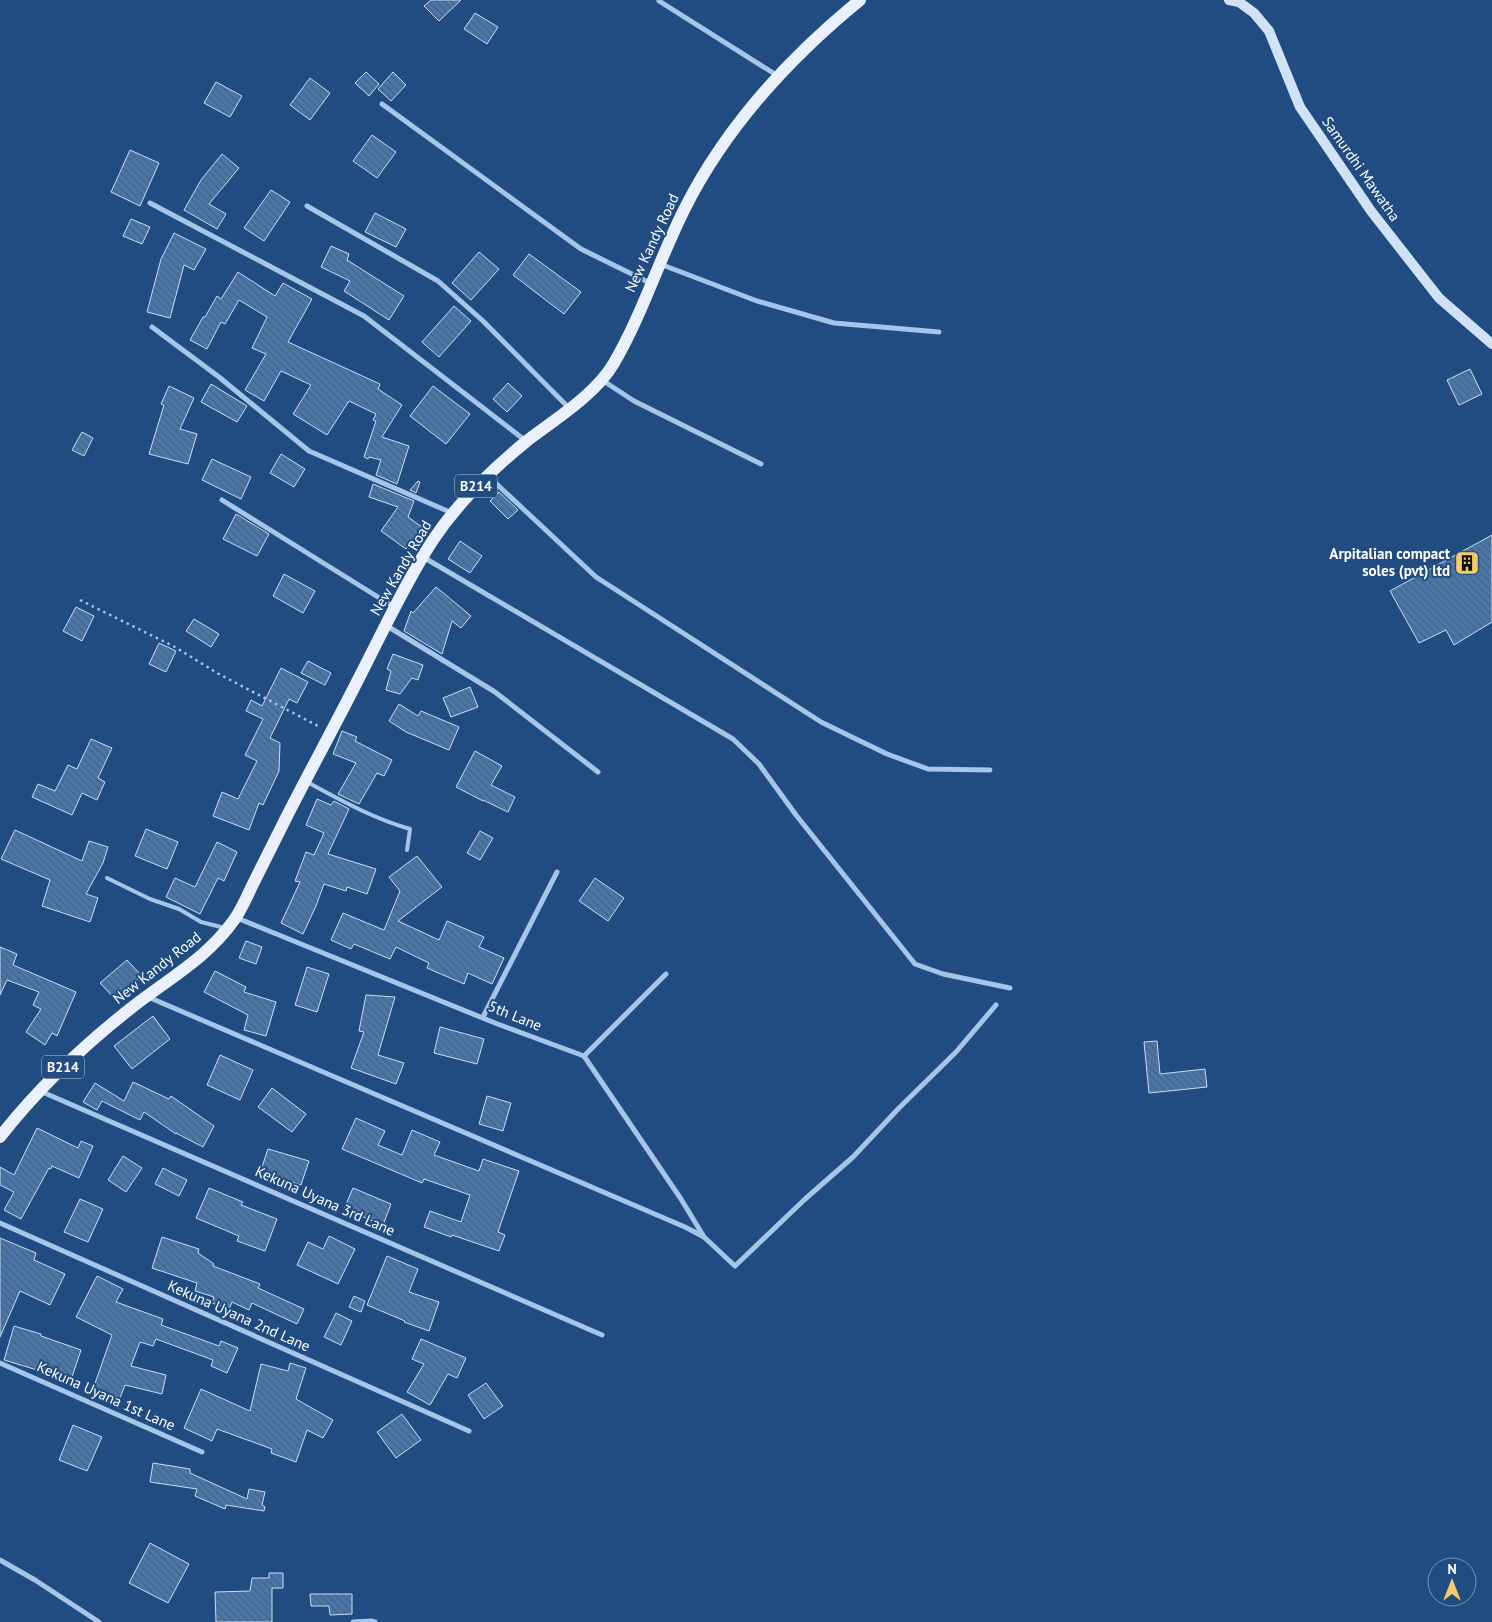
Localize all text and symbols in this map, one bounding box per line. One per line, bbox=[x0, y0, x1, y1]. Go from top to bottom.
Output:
street label: Samurdhi Mawatha bbox=[1318, 113, 1405, 225]
street label: New Kandy Road bbox=[620, 190, 683, 295]
road number: B214 bbox=[455, 474, 497, 498]
street label: New Kandy Road bbox=[366, 517, 436, 619]
place label: Arpitalian compact soles (pvt) ltd bbox=[1329, 544, 1451, 580]
building icon: Arpitalian compact soles (pvt) ltd bbox=[1454, 550, 1480, 576]
street label: New Kandy Road bbox=[109, 927, 205, 1008]
street label: 5th Lane bbox=[486, 996, 545, 1035]
road number: B214 bbox=[42, 1056, 84, 1078]
street label: Kekuna Uyana 3rd Lane bbox=[252, 1161, 398, 1240]
street label: Kekuna Uyana 2nd Lane bbox=[165, 1276, 313, 1356]
street label: Kekuna Uyana 1st Lane bbox=[34, 1357, 178, 1435]
north arrow bbox=[1427, 1557, 1477, 1607]
text: N bbox=[1447, 1560, 1457, 1578]

